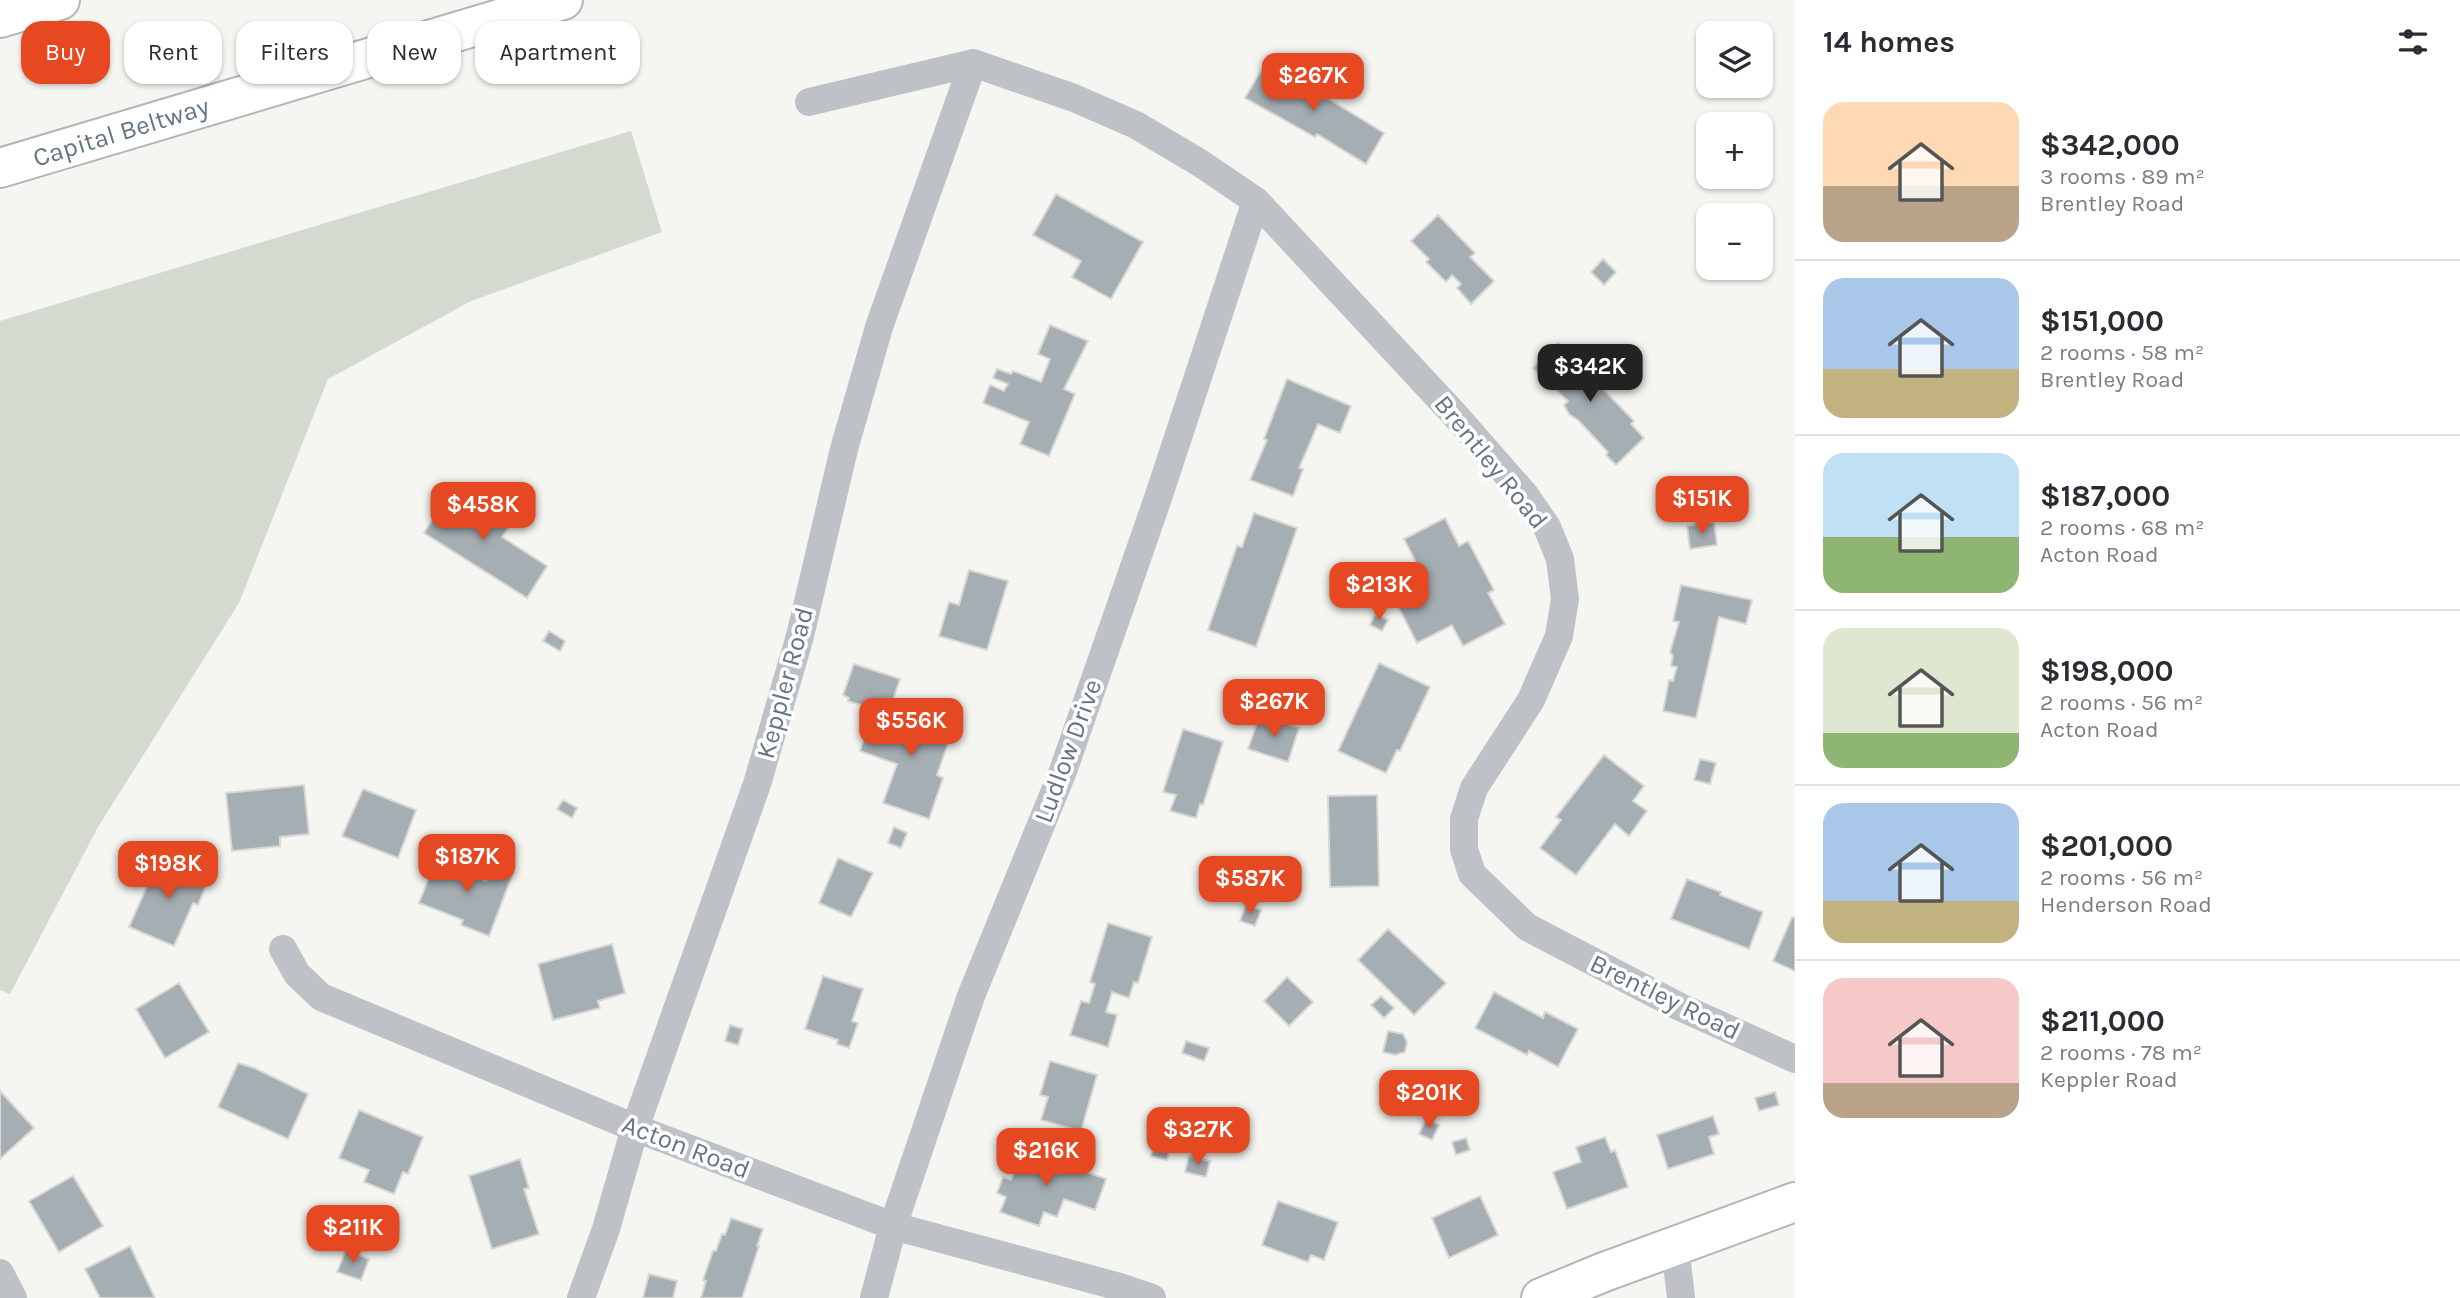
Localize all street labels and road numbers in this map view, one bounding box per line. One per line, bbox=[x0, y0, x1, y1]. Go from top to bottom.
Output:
street label: Capital Beltway bbox=[29, 90, 213, 174]
street label: Brentley Road bbox=[1428, 389, 1554, 535]
street label: Keppler Road bbox=[750, 604, 820, 762]
street label: Ludlow Drive bbox=[1028, 675, 1108, 827]
street label: Brentley Road bbox=[1585, 947, 1745, 1047]
street label: Acton Road bbox=[618, 1109, 754, 1185]

